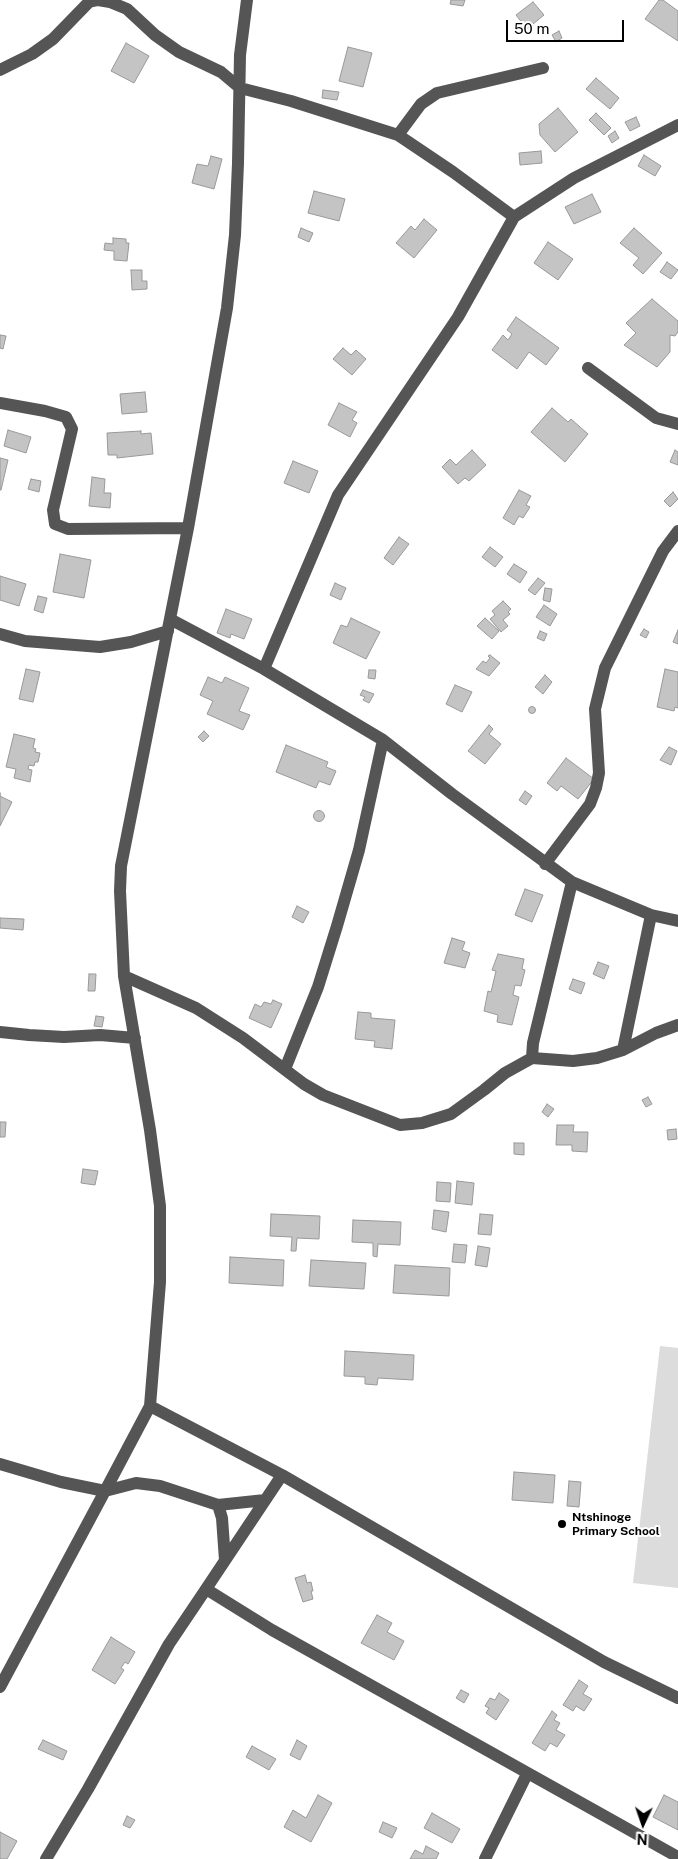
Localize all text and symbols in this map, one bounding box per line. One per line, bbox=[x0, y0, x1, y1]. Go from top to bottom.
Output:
scale bar bbox=[508, 10, 626, 42]
text: 50 m bbox=[514, 20, 549, 37]
place label: Ntshinoge Primary School bbox=[572, 1510, 660, 1538]
marker: Ntshinoge Primary School bbox=[556, 1518, 568, 1530]
north arrow bbox=[618, 1799, 668, 1849]
text: N bbox=[636, 1831, 648, 1847]

